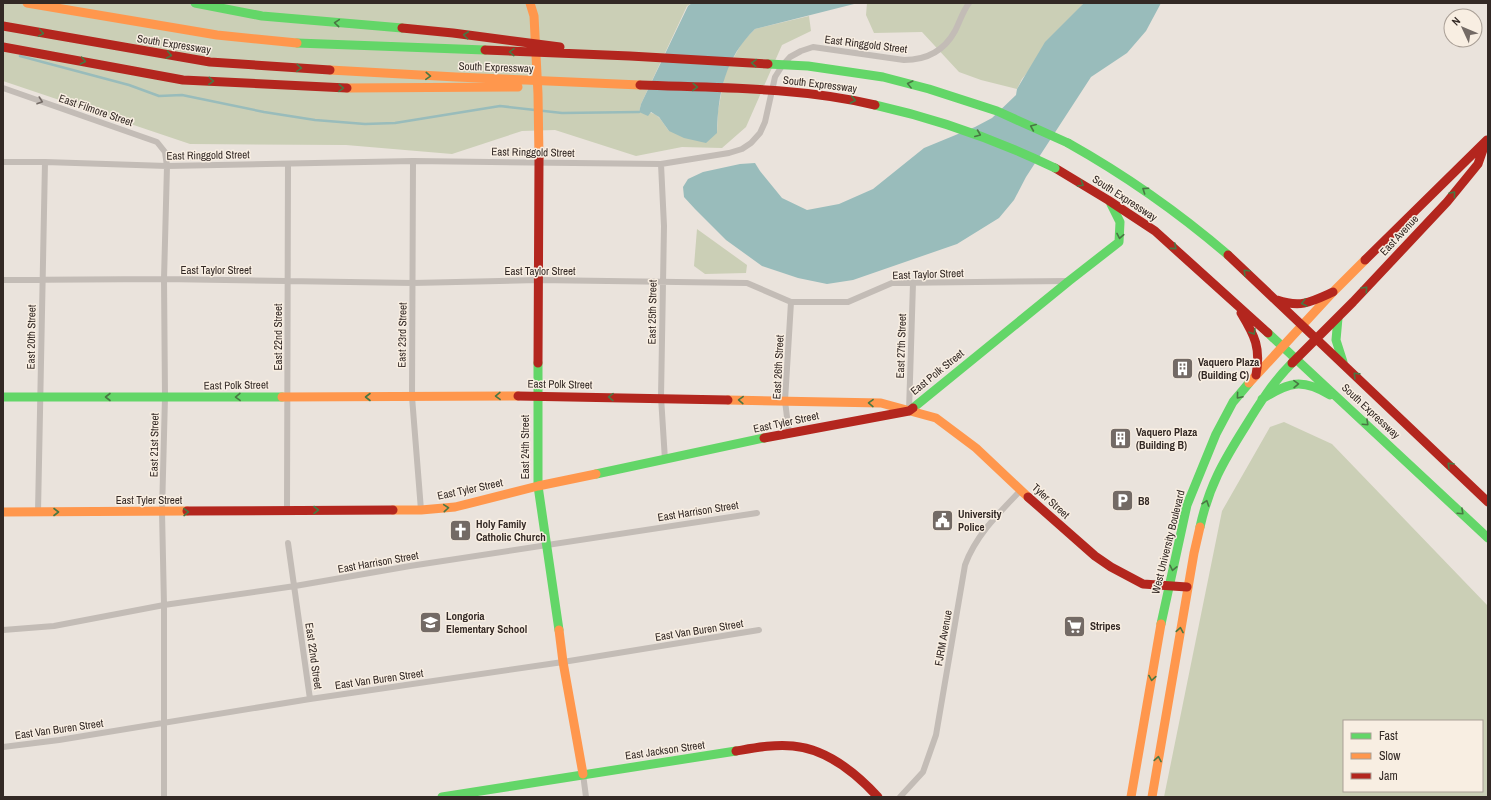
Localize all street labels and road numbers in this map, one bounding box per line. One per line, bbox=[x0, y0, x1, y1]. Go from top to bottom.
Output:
street label: South Expressway bbox=[136, 31, 212, 57]
street label: East Ringgold Street bbox=[824, 32, 909, 56]
street label: South Expressway bbox=[458, 59, 534, 75]
street label: South Expressway bbox=[782, 73, 858, 96]
street label: East Filmore Street bbox=[57, 91, 135, 129]
street label: East Ringgold Street bbox=[491, 144, 575, 160]
street label: East Ringgold Street bbox=[166, 147, 250, 163]
street label: South Expressway bbox=[1090, 172, 1161, 224]
street label: East Avenue bbox=[1377, 212, 1421, 258]
street label: East Taylor Street bbox=[180, 263, 252, 277]
street label: East Taylor Street bbox=[504, 264, 576, 278]
street label: East Taylor Street bbox=[892, 266, 964, 282]
street label: East 25th Street bbox=[644, 279, 660, 344]
street label: East 23rd Street bbox=[394, 302, 410, 368]
street label: East 22nd Street bbox=[271, 303, 285, 371]
street label: East 20th Street bbox=[23, 304, 39, 369]
street label: East 27th Street bbox=[893, 313, 909, 379]
street label: East 26th Street bbox=[769, 334, 787, 400]
street label: East Polk Street bbox=[907, 346, 967, 398]
street label: East Polk Street bbox=[528, 376, 593, 392]
street label: East Polk Street bbox=[204, 377, 269, 393]
street label: South Expressway bbox=[1339, 380, 1403, 442]
street label: East Tyler Street bbox=[752, 408, 820, 436]
street label: East 21st Street bbox=[146, 412, 162, 477]
street label: East 24th Street bbox=[518, 414, 532, 479]
street label: East Tyler Street bbox=[436, 475, 504, 503]
street label: Tyler Street bbox=[1029, 480, 1073, 522]
street label: West University Boulevard bbox=[1148, 489, 1188, 595]
street label: East Tyler Street bbox=[116, 493, 183, 507]
street label: East Harrison Street bbox=[657, 498, 740, 524]
street label: East Harrison Street bbox=[337, 548, 420, 576]
street label: FJRM Avenue bbox=[931, 609, 955, 667]
street label: East Van Buren Street bbox=[654, 616, 745, 644]
street label: East 22nd Street bbox=[302, 622, 326, 691]
street label: East Van Buren Street bbox=[334, 666, 425, 692]
street label: East Van Buren Street bbox=[14, 716, 105, 742]
street label: East Jackson Street bbox=[624, 737, 706, 763]

